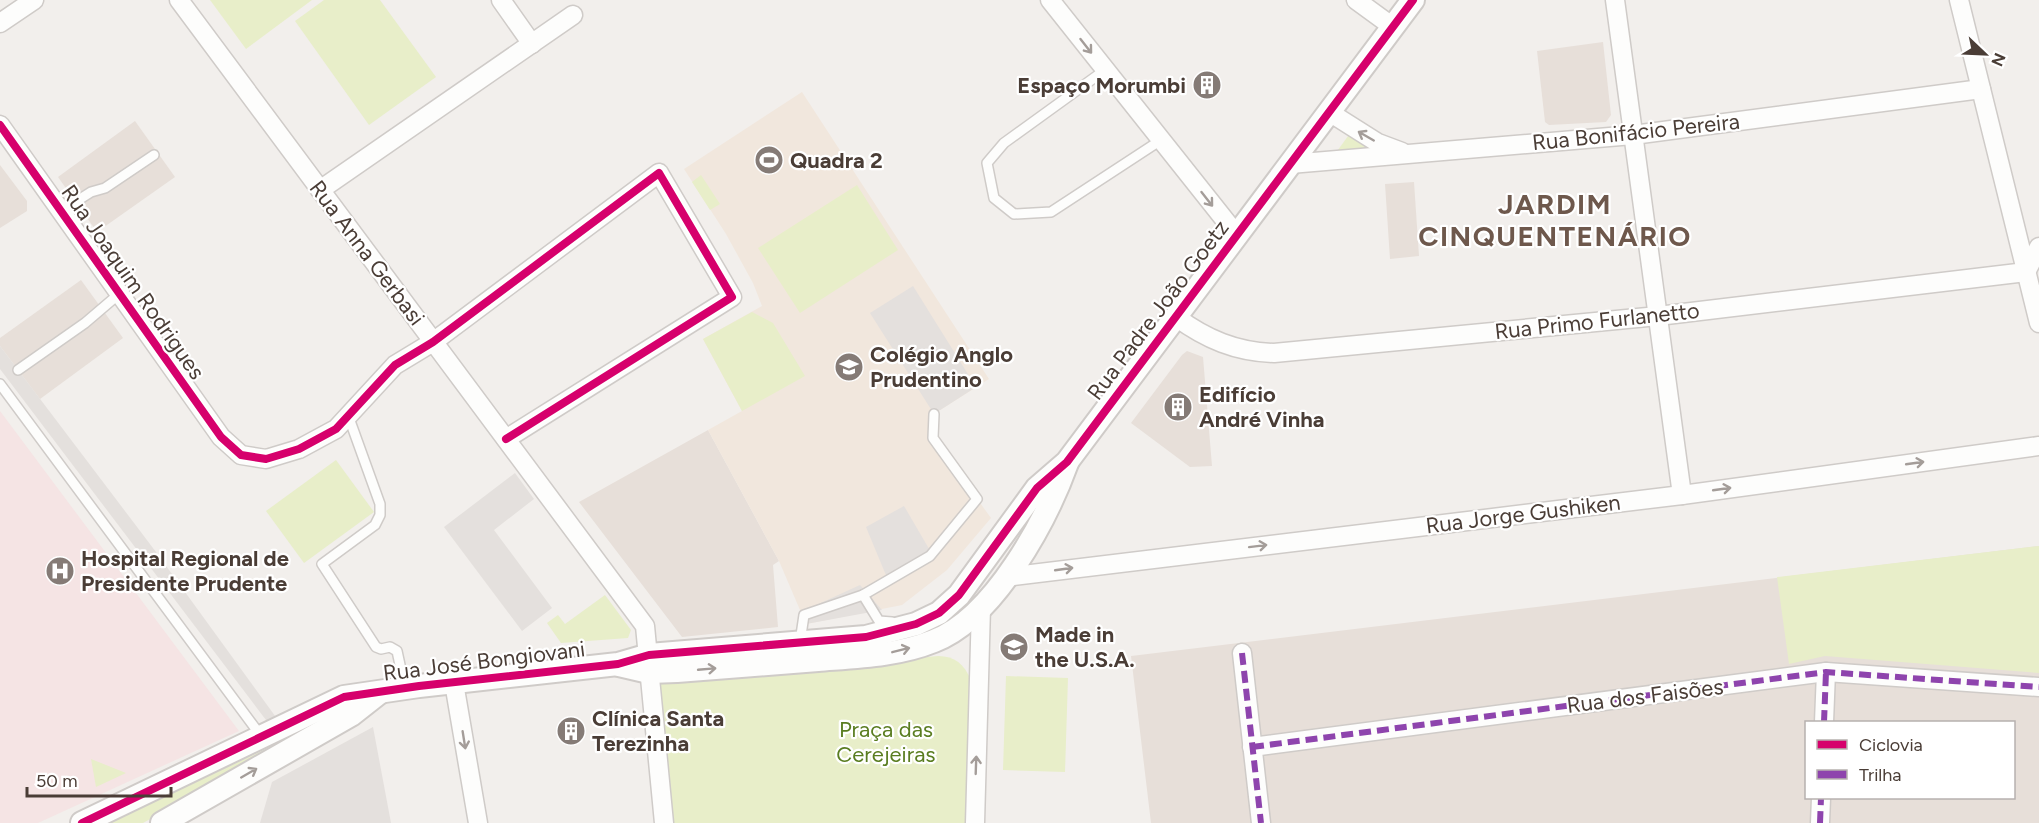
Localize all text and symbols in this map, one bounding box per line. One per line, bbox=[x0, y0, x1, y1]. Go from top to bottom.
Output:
north arrow bbox=[1955, 24, 2015, 84]
one-way arrow bbox=[1080, 38, 1093, 54]
text: N bbox=[1987, 50, 2010, 69]
building icon: Espaço Morumbi bbox=[1191, 69, 1223, 101]
place label: Espaço Morumbi bbox=[1017, 72, 1186, 99]
street label: Rua Bonifácio Pereira bbox=[1531, 108, 1741, 156]
one-way arrow bbox=[1358, 130, 1375, 142]
sports icon: Quadra 2 bbox=[753, 144, 785, 176]
place label: Quadra 2 bbox=[790, 147, 883, 174]
street label: Rua Anna Gerbasi bbox=[304, 175, 430, 331]
street label: Rua Joaquim Rodrigues bbox=[55, 179, 211, 385]
district label: JARDIM CINQUENTENÁRIO bbox=[1418, 187, 1692, 253]
one-way arrow bbox=[1201, 190, 1214, 206]
street label: Rua Padre João Goetz bbox=[1082, 215, 1234, 405]
street label: Rua Primo Furlanetto bbox=[1493, 297, 1701, 345]
place label: Colégio Anglo Prudentino bbox=[870, 341, 1013, 393]
school or university icon: Colégio Anglo Prudentino bbox=[833, 351, 865, 383]
place label: Edifício André Vinha bbox=[1199, 381, 1325, 433]
building icon: Edifício André Vinha bbox=[1162, 391, 1194, 423]
one-way arrow bbox=[1905, 457, 1925, 468]
one-way arrow bbox=[1712, 484, 1732, 495]
street label: Rua Jorge Gushiken bbox=[1424, 489, 1622, 539]
one-way arrow bbox=[1247, 540, 1267, 551]
place label: Hospital Regional de Presidente Prudente bbox=[81, 545, 289, 597]
hospital icon: Hospital Regional de Presidente Prudente bbox=[44, 555, 76, 587]
one-way arrow bbox=[1054, 564, 1073, 575]
place label: Made in the U.S.A. bbox=[1035, 621, 1135, 673]
school or university icon: Made in the U.S.A. bbox=[998, 631, 1030, 663]
street label: Rua José Bongiovani bbox=[381, 635, 587, 687]
one-way arrow bbox=[891, 644, 910, 655]
one-way arrow bbox=[697, 663, 716, 674]
street label: Rua dos Faisões bbox=[1565, 673, 1725, 719]
place label: Clínica Santa Terezinha bbox=[592, 705, 724, 757]
building icon: Clínica Santa Terezinha bbox=[555, 715, 587, 747]
park label: Praça das Cerejeiras bbox=[836, 716, 936, 768]
legend bbox=[1805, 721, 2015, 799]
one-way arrow bbox=[458, 730, 469, 750]
text: Ciclovia bbox=[1859, 734, 1923, 756]
one-way arrow bbox=[971, 755, 982, 775]
scale bar bbox=[27, 760, 171, 798]
text: Trilha bbox=[1859, 764, 1902, 786]
one-way arrow bbox=[240, 767, 257, 779]
text: 50 m bbox=[36, 770, 78, 792]

